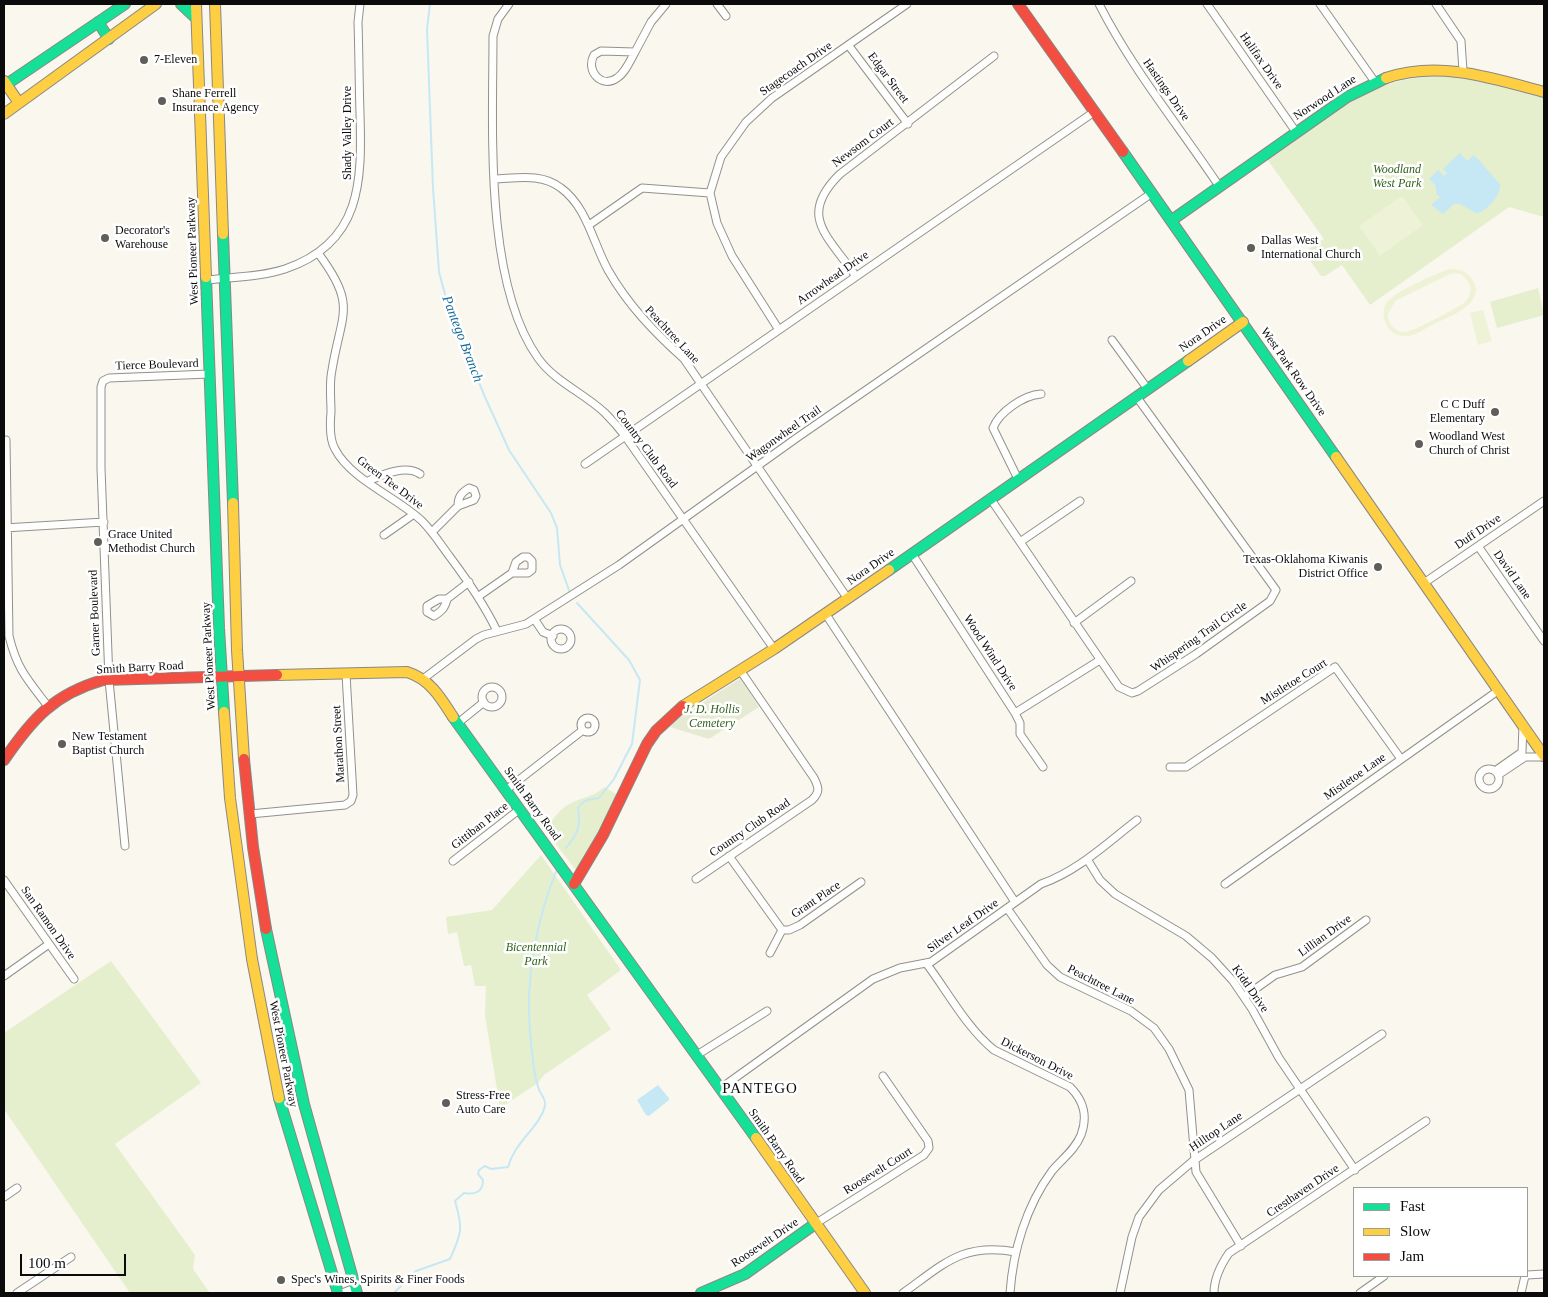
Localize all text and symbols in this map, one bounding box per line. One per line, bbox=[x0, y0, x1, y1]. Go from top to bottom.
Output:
street label: Halifax Drive bbox=[1236, 30, 1286, 92]
street label: Stagecoach Drive bbox=[757, 39, 835, 99]
street label: Edgar Street bbox=[864, 50, 912, 106]
place label: 7-Eleven bbox=[154, 53, 197, 67]
marker: 7-Eleven bbox=[138, 54, 150, 66]
street label: Hastings Drive bbox=[1139, 56, 1193, 124]
street label: Norwood Lane bbox=[1291, 72, 1359, 124]
street label: Shady Valley Drive bbox=[341, 86, 355, 180]
place label: Shane Ferrell Insurance Agency bbox=[172, 87, 259, 115]
marker: Shane Ferrell Insurance Agency bbox=[156, 95, 168, 107]
street label: Newsom Court bbox=[830, 115, 896, 171]
park label: Woodland West Park bbox=[1373, 163, 1421, 191]
street label: West Pioneer Parkway bbox=[184, 197, 202, 305]
place label: Decorator's Warehouse bbox=[115, 224, 170, 252]
marker: Decorator's Warehouse bbox=[99, 232, 111, 244]
place label: Dallas West International Church bbox=[1261, 234, 1361, 262]
marker: Dallas West International Church bbox=[1245, 242, 1257, 254]
street label: Arrowhead Drive bbox=[794, 248, 872, 308]
water label: Pantego Branch bbox=[438, 293, 486, 385]
street label: Peachtree Lane bbox=[642, 303, 702, 367]
street label: Nora Drive bbox=[1177, 313, 1229, 355]
street label: West Park Row Drive bbox=[1257, 325, 1329, 419]
street label: Tierce Boulevard bbox=[115, 356, 199, 374]
place label: C C Duff Elementary bbox=[1430, 398, 1485, 426]
street label: Wagonwheel Trail bbox=[744, 403, 824, 465]
marker: C C Duff Elementary bbox=[1489, 406, 1501, 418]
street label: Country Club Road bbox=[612, 407, 680, 491]
place label: Woodland West Church of Christ bbox=[1429, 430, 1510, 458]
marker: Woodland West Church of Christ bbox=[1413, 438, 1425, 450]
street label: Green Tee Drive bbox=[354, 453, 426, 513]
street label: Duff Drive bbox=[1452, 511, 1504, 553]
place label: Grace United Methodist Church bbox=[108, 528, 195, 556]
marker: Grace United Methodist Church bbox=[92, 536, 104, 548]
street label: Nora Drive bbox=[845, 546, 897, 588]
street label: David Lane bbox=[1490, 548, 1534, 602]
place label: Texas-Oklahoma Kiwanis District Office bbox=[1243, 553, 1368, 581]
marker: Texas-Oklahoma Kiwanis District Office bbox=[1372, 561, 1384, 573]
street label: Garner Boulevard bbox=[86, 570, 104, 656]
street label: Whispering Trail Circle bbox=[1148, 598, 1250, 676]
street label: West Pioneer Parkway bbox=[199, 602, 219, 710]
street label: Wood Wind Drive bbox=[960, 612, 1020, 694]
street label: Mistletoe Court bbox=[1258, 656, 1330, 708]
street label: Smith Barry Road bbox=[96, 659, 184, 677]
park label: J. D. Hollis Cemetery bbox=[684, 703, 740, 731]
street label: Marathon Street bbox=[330, 705, 348, 783]
place label: New Testament Baptist Church bbox=[72, 730, 147, 758]
marker: New Testament Baptist Church bbox=[56, 738, 68, 750]
street label: Mistletoe Lane bbox=[1321, 750, 1389, 804]
street label: Smith Barry Road bbox=[501, 764, 563, 844]
street label: Country Club Road bbox=[707, 796, 793, 860]
street label: Gittiban Place bbox=[449, 799, 511, 853]
street label: Grant Place bbox=[789, 878, 843, 922]
street label: San Ramon Drive bbox=[17, 884, 79, 962]
street label: Silver Leaf Drive bbox=[924, 896, 1002, 956]
street label: Lillian Drive bbox=[1296, 912, 1354, 960]
park label: Bicentennial Park bbox=[506, 941, 566, 969]
street label: Peachtree Lane bbox=[1065, 962, 1137, 1008]
street label: Kidd Drive bbox=[1229, 963, 1271, 1015]
street label: West Pioneer Parkway bbox=[266, 999, 300, 1109]
street label: Dickerson Drive bbox=[998, 1035, 1076, 1083]
district label: PANTEGO bbox=[721, 1080, 799, 1098]
place label: Stress-Free Auto Care bbox=[456, 1089, 510, 1117]
marker: Stress-Free Auto Care bbox=[440, 1097, 452, 1109]
street label: Smith Barry Road bbox=[745, 1106, 807, 1186]
street label: Hilltop Lane bbox=[1187, 1109, 1245, 1155]
street label: Roosevelt Court bbox=[841, 1144, 915, 1198]
street label: Cresthaven Drive bbox=[1264, 1161, 1342, 1221]
legend bbox=[1353, 1187, 1528, 1277]
text: Fast bbox=[1400, 1198, 1425, 1214]
street label: Roosevelt Drive bbox=[729, 1215, 801, 1271]
text: Slow bbox=[1400, 1223, 1431, 1239]
scale bar bbox=[22, 1244, 129, 1276]
text: Jam bbox=[1400, 1248, 1424, 1264]
text: 100 m bbox=[28, 1255, 66, 1271]
place label: Spec's Wines, Spirits & Finer Foods bbox=[291, 1273, 465, 1287]
marker: Spec's Wines, Spirits & Finer Foods bbox=[275, 1274, 287, 1286]

